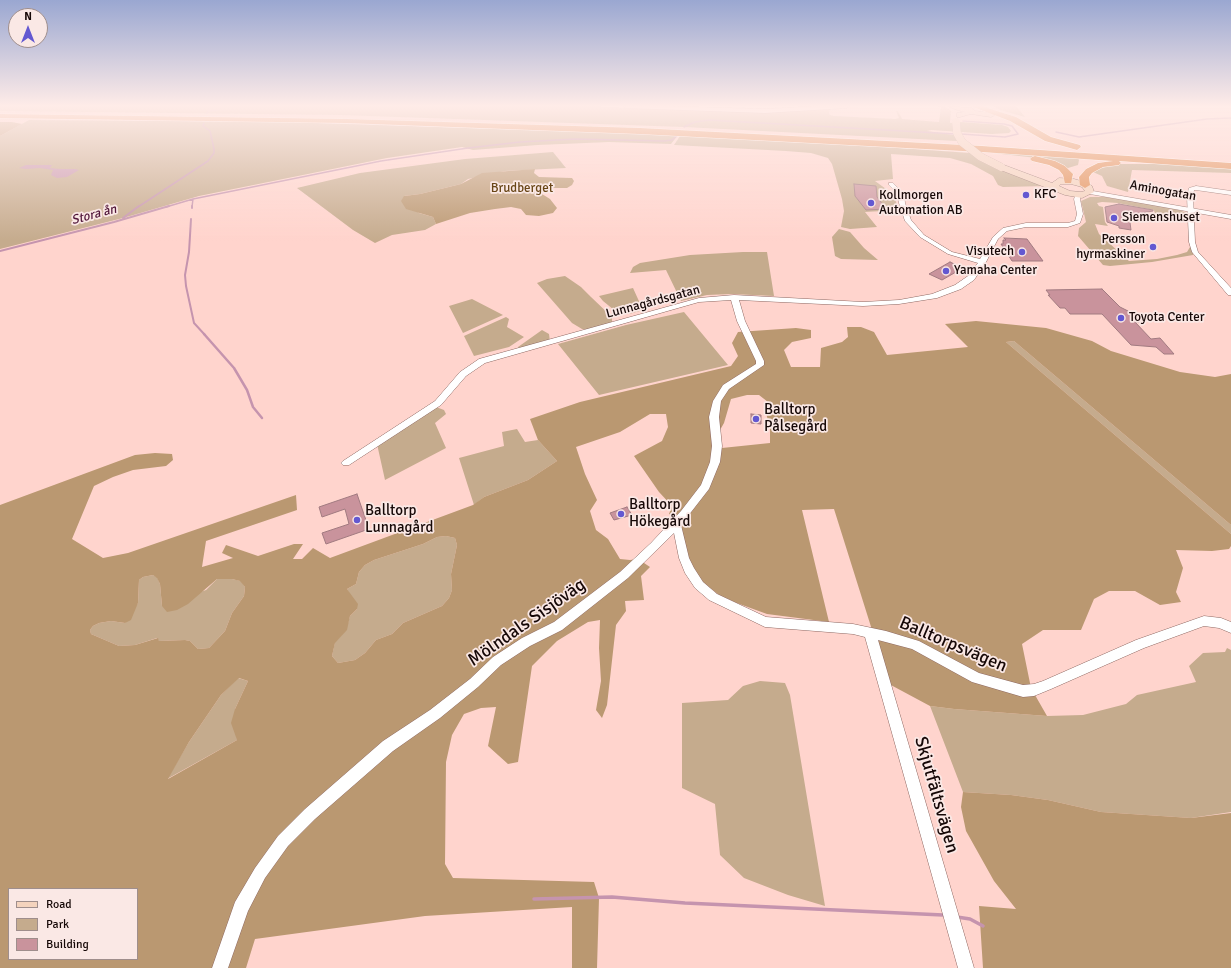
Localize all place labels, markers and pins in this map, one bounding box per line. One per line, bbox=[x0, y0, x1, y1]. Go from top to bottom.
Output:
place label: KFC bbox=[1034, 187, 1056, 203]
place label: Kollmorgen Automation AB bbox=[879, 188, 963, 219]
marker: KFC bbox=[1021, 190, 1031, 200]
marker: Kollmorgen Automation AB bbox=[866, 198, 876, 208]
place label: Siemenshuset bbox=[1122, 210, 1200, 226]
marker: Siemenshuset bbox=[1109, 213, 1119, 223]
place label: Persson hyrmaskiner bbox=[1076, 232, 1145, 263]
marker: Persson hyrmaskiner bbox=[1148, 242, 1158, 252]
place label: Visutech bbox=[966, 244, 1014, 260]
marker: Visutech bbox=[1017, 247, 1027, 257]
place label: Yamaha Center bbox=[954, 263, 1037, 279]
marker: Yamaha Center bbox=[941, 266, 951, 276]
place label: Toyota Center bbox=[1129, 310, 1205, 326]
marker: Toyota Center bbox=[1116, 313, 1126, 323]
place label: Balltorp Pålsegård bbox=[764, 401, 827, 436]
marker: Balltorp Pålsegård bbox=[751, 414, 761, 424]
place label: Balltorp Hökegård bbox=[629, 496, 691, 531]
place label: Balltorp Lunnagård bbox=[365, 502, 433, 537]
marker: Balltorp Hökegård bbox=[616, 509, 626, 519]
marker: Balltorp Lunnagård bbox=[352, 515, 362, 525]

